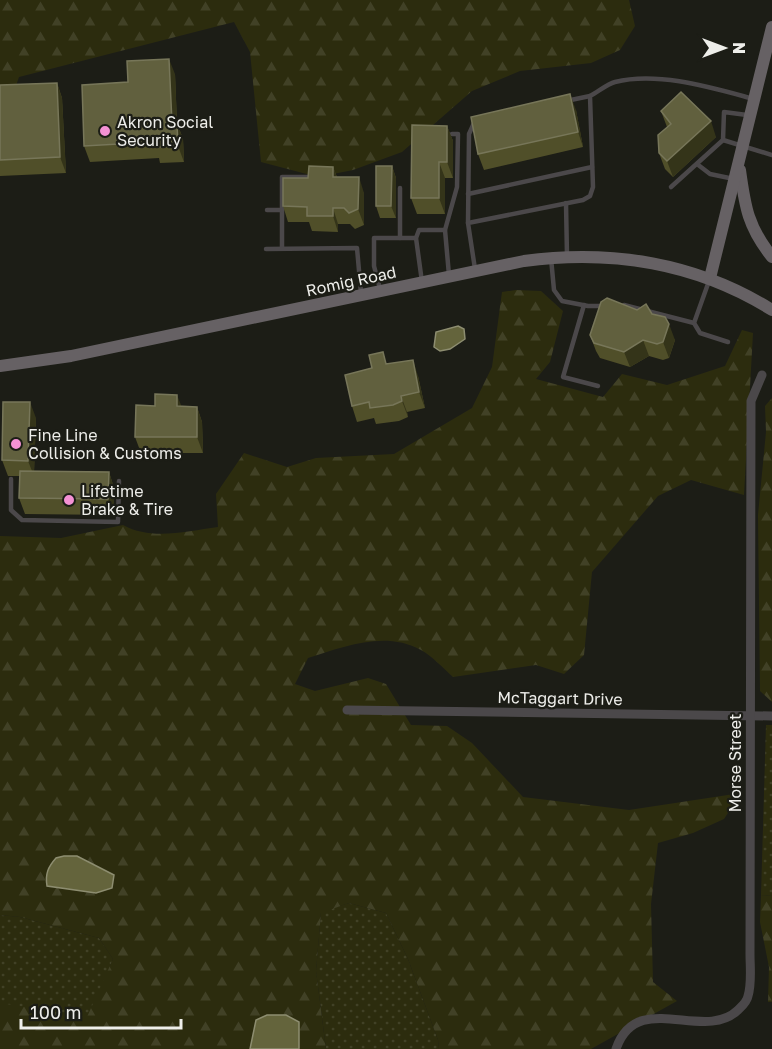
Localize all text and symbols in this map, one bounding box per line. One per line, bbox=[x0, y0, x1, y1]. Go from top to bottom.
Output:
north arrow bbox=[694, 18, 754, 78]
text: N bbox=[729, 42, 749, 54]
place label: Akron Social Security bbox=[117, 112, 213, 150]
marker: Akron Social Security bbox=[98, 124, 112, 138]
street label: Romig Road bbox=[304, 262, 398, 300]
place label: Fine Line Collision & Customs bbox=[28, 425, 182, 463]
marker: Fine Line Collision & Customs bbox=[9, 437, 23, 451]
place label: Lifetime Brake & Tire bbox=[81, 481, 173, 519]
marker: Lifetime Brake & Tire bbox=[62, 493, 76, 507]
street label: McTaggart Drive bbox=[497, 687, 623, 709]
street label: Morse Street bbox=[725, 714, 745, 812]
scale bar bbox=[21, 992, 182, 1030]
text: 100 m bbox=[30, 1001, 81, 1023]

